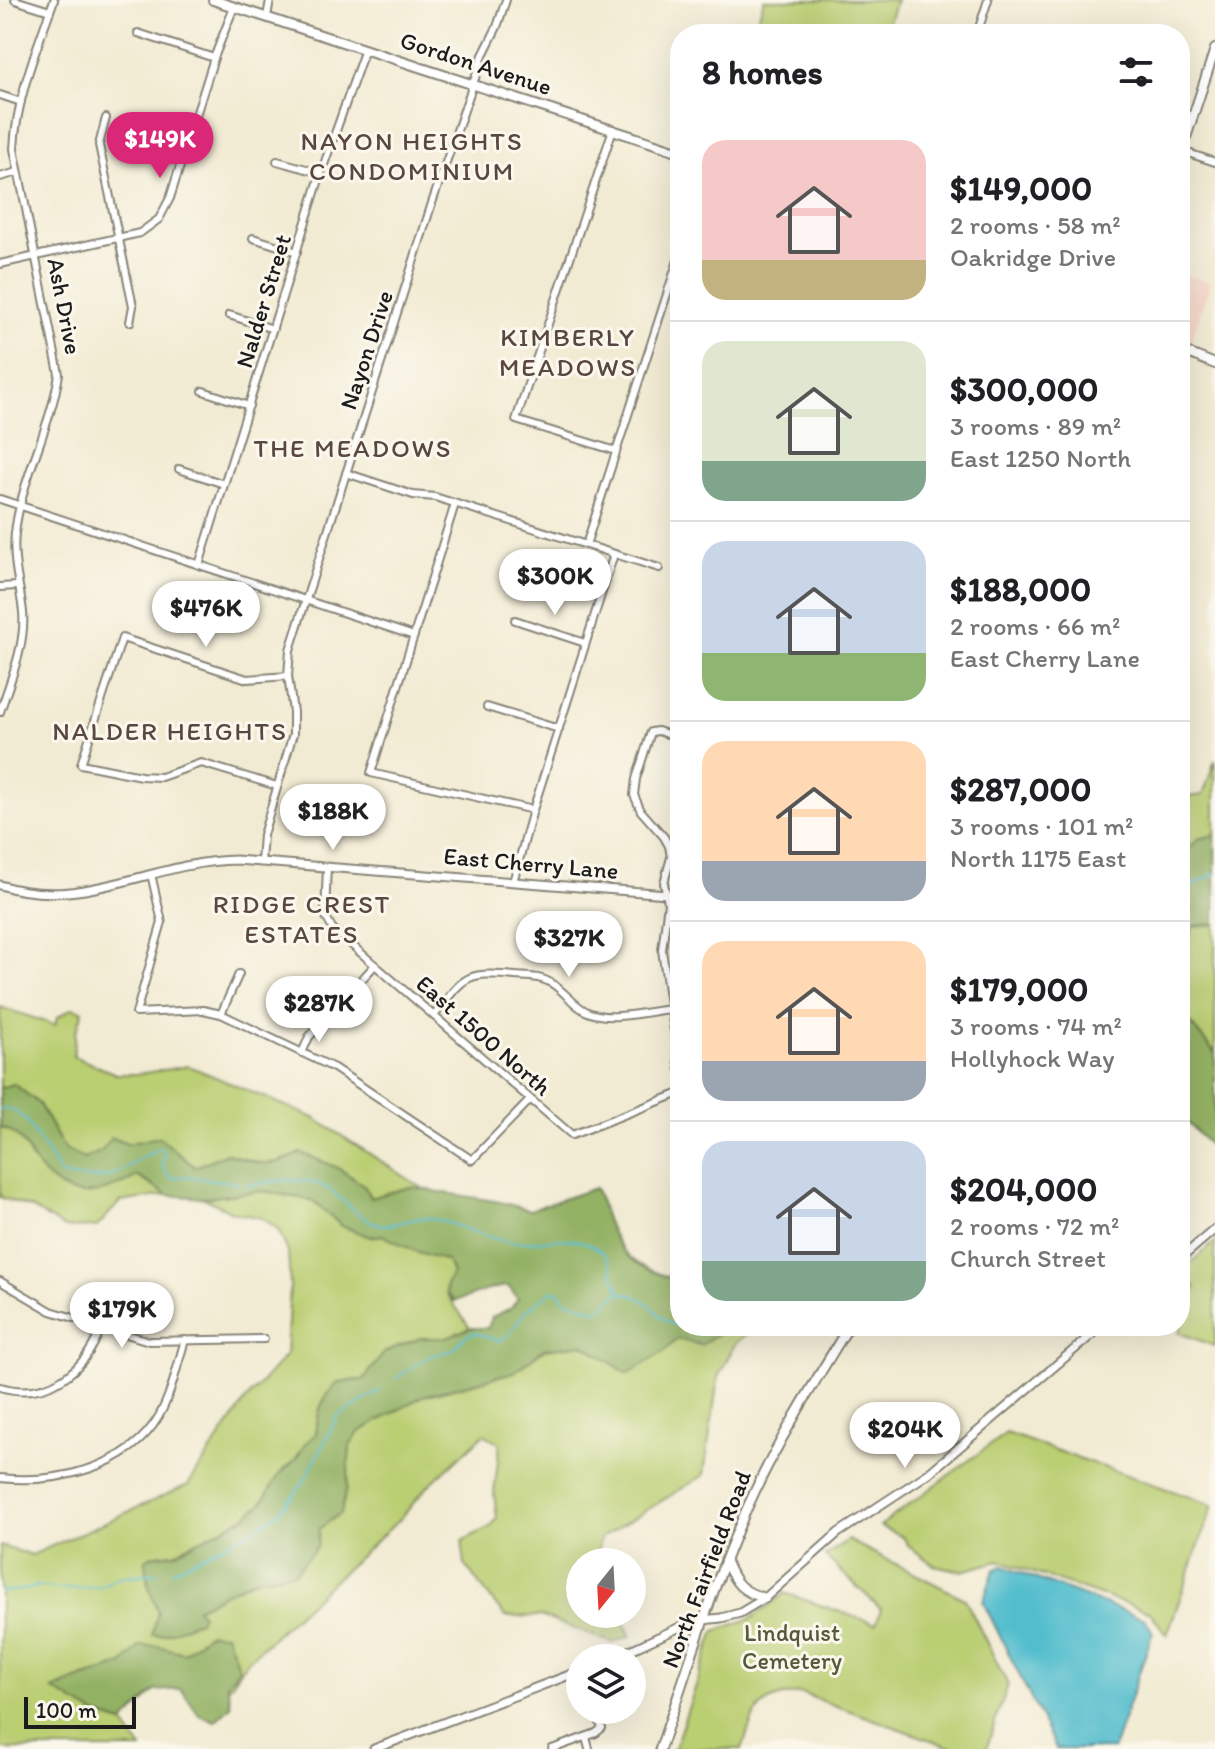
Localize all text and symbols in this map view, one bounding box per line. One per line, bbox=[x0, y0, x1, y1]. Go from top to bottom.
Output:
street label: Gordon Avenue bbox=[397, 25, 555, 101]
icon: filters bbox=[1114, 50, 1158, 94]
text: 8 homes bbox=[702, 52, 823, 93]
pin: $149K bbox=[104, 112, 216, 180]
text: $149K bbox=[124, 122, 196, 154]
district label: NAYON HEIGHTS CONDOMINIUM bbox=[300, 125, 524, 187]
text: $149,000 bbox=[950, 168, 1092, 209]
icon: home bbox=[766, 172, 862, 268]
text: 2 rooms · 58 m² bbox=[950, 209, 1121, 241]
street label: Nalder Street bbox=[229, 231, 297, 371]
text: Oakridge Drive bbox=[950, 241, 1116, 273]
street label: Ash Drive bbox=[41, 255, 89, 357]
street label: Nayon Drive bbox=[333, 287, 399, 413]
district label: KIMBERLY MEADOWS bbox=[499, 321, 637, 383]
text: $300,000 bbox=[950, 369, 1099, 410]
icon: home bbox=[766, 373, 862, 469]
text: 3 rooms · 89 m² bbox=[950, 410, 1121, 442]
district label: THE MEADOWS bbox=[254, 432, 452, 464]
text: East 1250 North bbox=[950, 442, 1131, 474]
pin: $300K bbox=[499, 549, 611, 617]
text: $300K bbox=[517, 559, 593, 591]
text: $188,000 bbox=[950, 569, 1091, 610]
icon: home bbox=[766, 573, 862, 669]
pin: $476K bbox=[150, 581, 262, 649]
text: $476K bbox=[170, 591, 242, 623]
text: 2 rooms · 66 m² bbox=[950, 610, 1120, 642]
text: East Cherry Lane bbox=[950, 642, 1140, 674]
district label: NALDER HEIGHTS bbox=[52, 715, 288, 747]
text: $287,000 bbox=[950, 769, 1092, 810]
icon: home bbox=[766, 773, 862, 869]
pin: $188K bbox=[277, 784, 389, 852]
text: $188K bbox=[298, 794, 368, 826]
text: 3 rooms · 101 m² bbox=[950, 810, 1133, 842]
street label: East Cherry Lane bbox=[442, 841, 620, 885]
text: North 1175 East bbox=[950, 842, 1126, 874]
district label: RIDGE CREST ESTATES bbox=[213, 888, 391, 950]
pin: $327K bbox=[513, 911, 625, 979]
text: $327K bbox=[534, 921, 604, 953]
street label: East 1500 North bbox=[411, 969, 558, 1102]
text: $179,000 bbox=[950, 969, 1089, 1010]
icon: home bbox=[766, 973, 862, 1069]
pin: $287K bbox=[263, 976, 375, 1044]
text: $287K bbox=[284, 986, 354, 1018]
text: 3 rooms · 74 m² bbox=[950, 1010, 1122, 1042]
text: Hollyhock Way bbox=[950, 1042, 1115, 1074]
text: $204,000 bbox=[950, 1169, 1097, 1210]
icon: home bbox=[766, 1173, 862, 1269]
text: 2 rooms · 72 m² bbox=[950, 1210, 1119, 1242]
text: Church Street bbox=[950, 1242, 1106, 1274]
pin: $179K bbox=[66, 1282, 178, 1350]
text: $179K bbox=[88, 1292, 156, 1324]
pin: $204K bbox=[849, 1402, 961, 1470]
text: $204K bbox=[867, 1412, 943, 1444]
street label: North Fairfield Road bbox=[655, 1466, 757, 1672]
north arrow bbox=[566, 1548, 646, 1628]
map controls bbox=[566, 1548, 646, 1724]
park label: Lindquist Cemetery bbox=[742, 1618, 842, 1675]
button: layers bbox=[566, 1644, 646, 1724]
scale bar bbox=[24, 1693, 136, 1729]
text: 100 m bbox=[36, 1697, 97, 1724]

